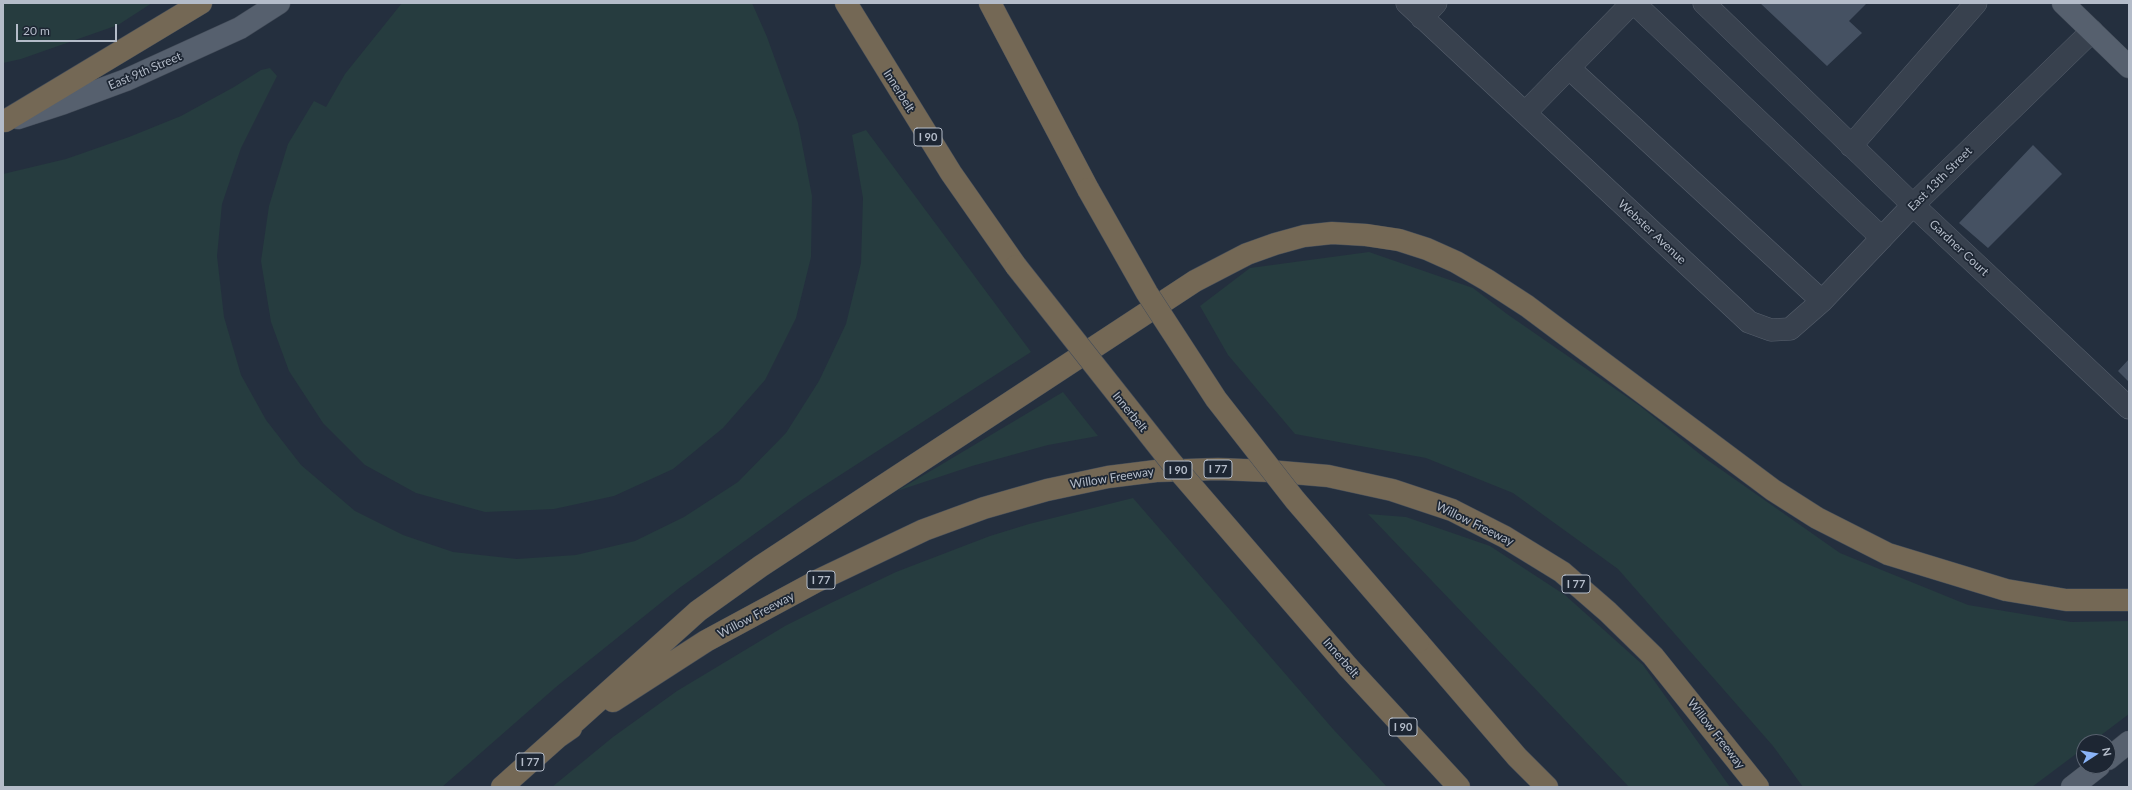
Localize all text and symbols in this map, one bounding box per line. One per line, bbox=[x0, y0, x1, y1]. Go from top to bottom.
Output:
scale bar bbox=[18, 16, 119, 42]
text: 20 m bbox=[23, 23, 50, 38]
street label: East 9th Street bbox=[106, 49, 184, 93]
street label: Innerbelt bbox=[880, 67, 918, 115]
road number: I 90 bbox=[914, 128, 942, 146]
street label: East 13th Street bbox=[1905, 144, 1975, 214]
street label: Webster Avenue bbox=[1615, 197, 1689, 267]
street label: Gardner Court bbox=[1926, 217, 1992, 279]
street label: Innerbelt bbox=[1109, 389, 1151, 435]
road number: I 77 bbox=[1204, 460, 1232, 478]
road number: I 90 bbox=[1164, 461, 1192, 479]
street label: Willow Freeway bbox=[1069, 464, 1155, 492]
street label: Willow Freeway bbox=[1434, 499, 1516, 549]
road number: I 77 bbox=[807, 571, 835, 589]
road number: I 77 bbox=[1562, 575, 1590, 593]
street label: Willow Freeway bbox=[715, 589, 797, 641]
street label: Innerbelt bbox=[1320, 635, 1362, 681]
street label: Willow Freeway bbox=[1684, 696, 1748, 772]
road number: I 90 bbox=[1389, 718, 1417, 736]
north arrow bbox=[2076, 734, 2116, 774]
text: N bbox=[2100, 746, 2114, 757]
road number: I 77 bbox=[516, 753, 544, 771]

